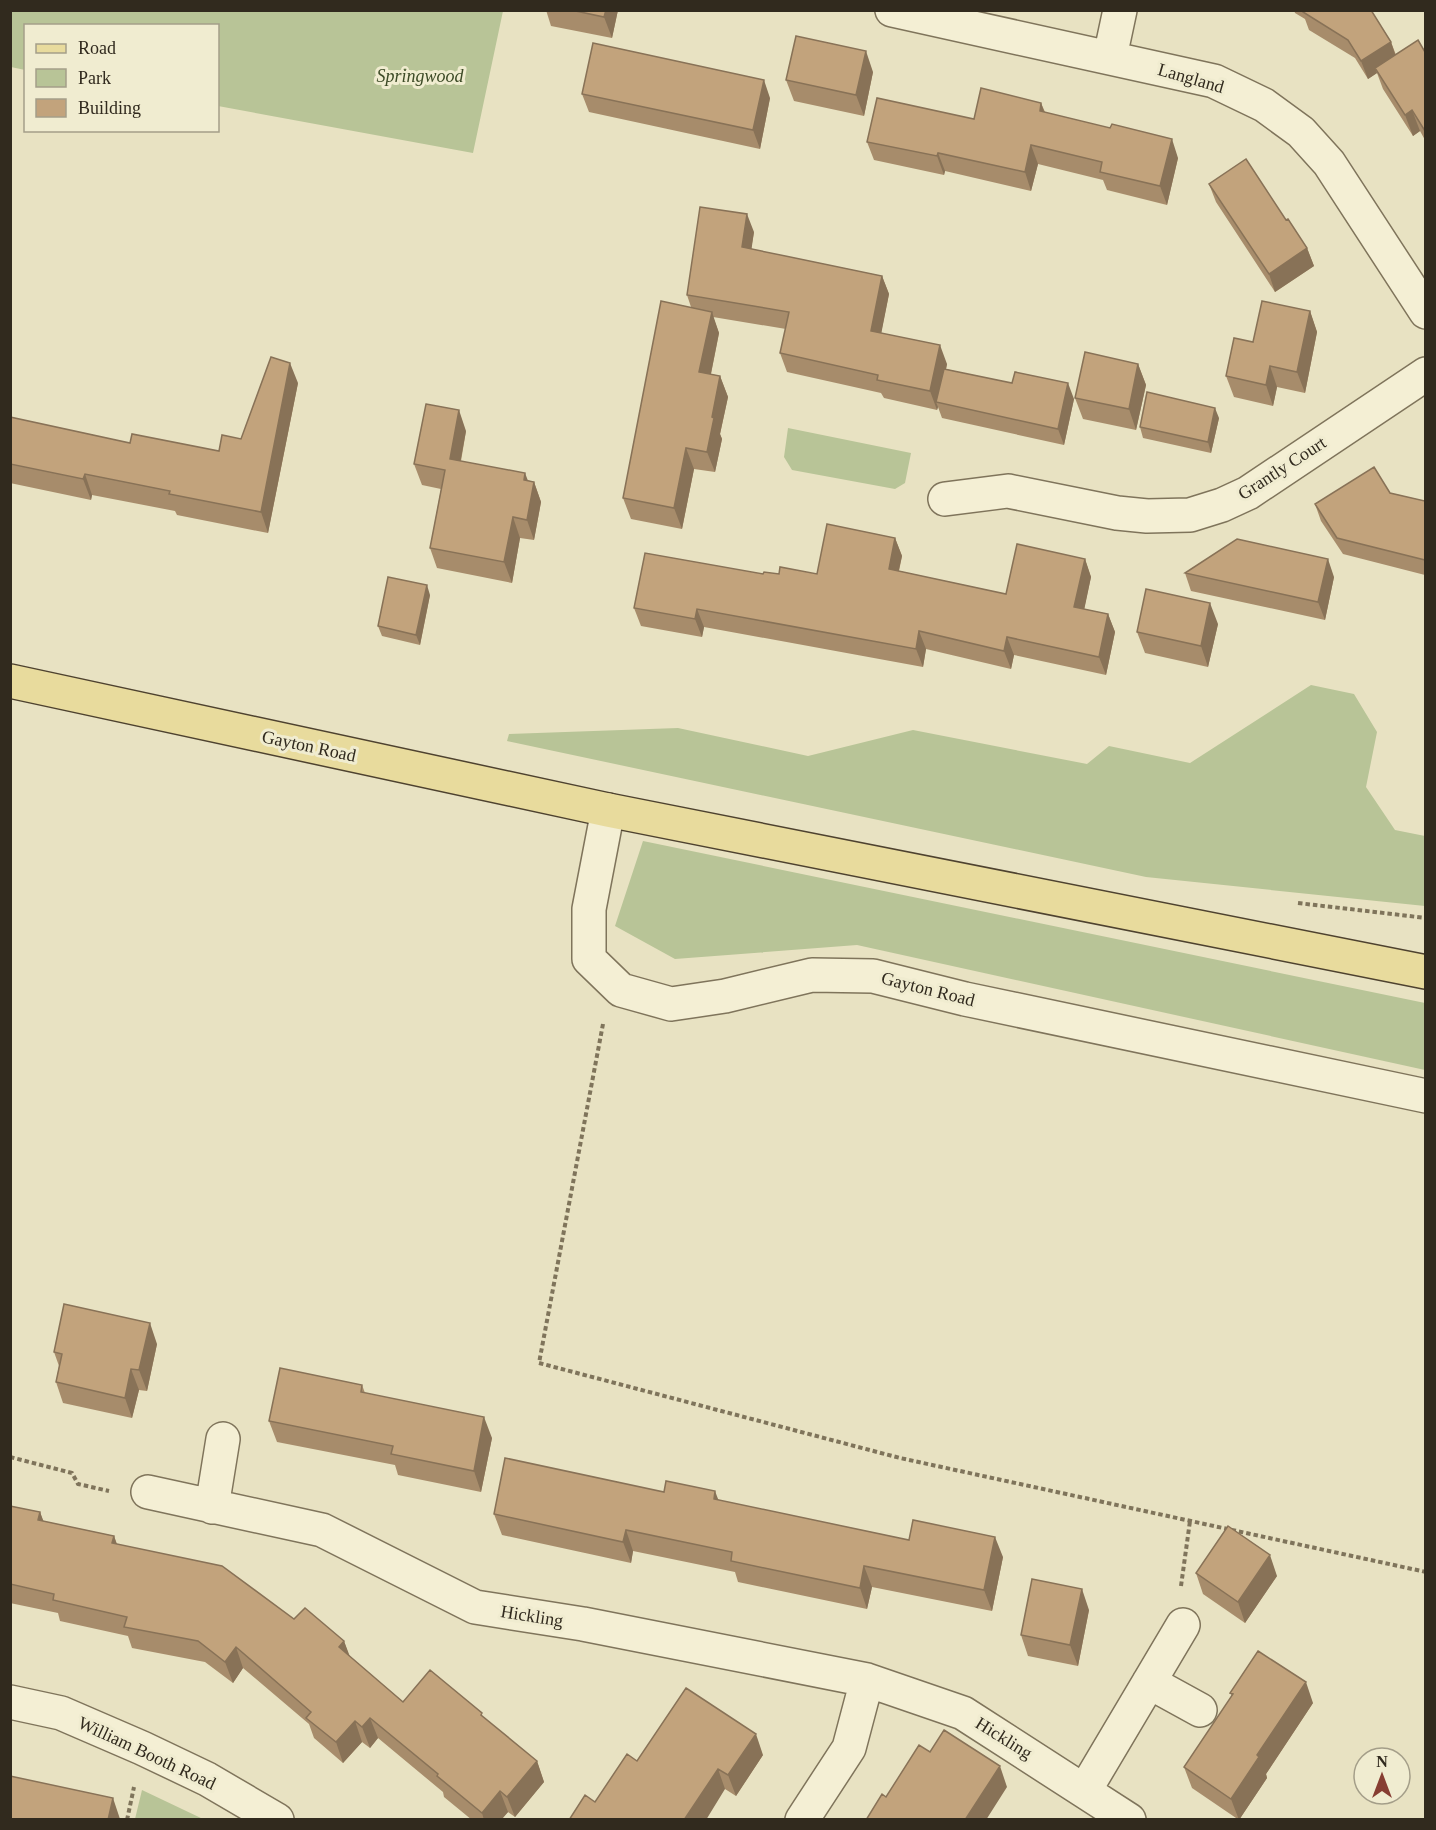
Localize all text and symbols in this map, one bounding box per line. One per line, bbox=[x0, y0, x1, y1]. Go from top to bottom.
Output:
legend bbox=[24, 24, 219, 132]
text: Road bbox=[78, 38, 116, 58]
street label: Langland bbox=[1156, 59, 1226, 97]
park label: Springwood bbox=[376, 66, 465, 86]
text: Park bbox=[78, 68, 111, 88]
text: Building bbox=[78, 98, 141, 118]
street label: Grantly Court bbox=[1234, 432, 1330, 504]
street label: Gayton Road bbox=[260, 726, 358, 766]
street label: Gayton Road bbox=[879, 968, 977, 1010]
street label: Hickling bbox=[499, 1601, 565, 1631]
street label: William Booth Road bbox=[75, 1712, 219, 1794]
street label: Hickling bbox=[972, 1713, 1036, 1763]
north arrow bbox=[1352, 1746, 1412, 1806]
text: N bbox=[1376, 1753, 1388, 1770]

